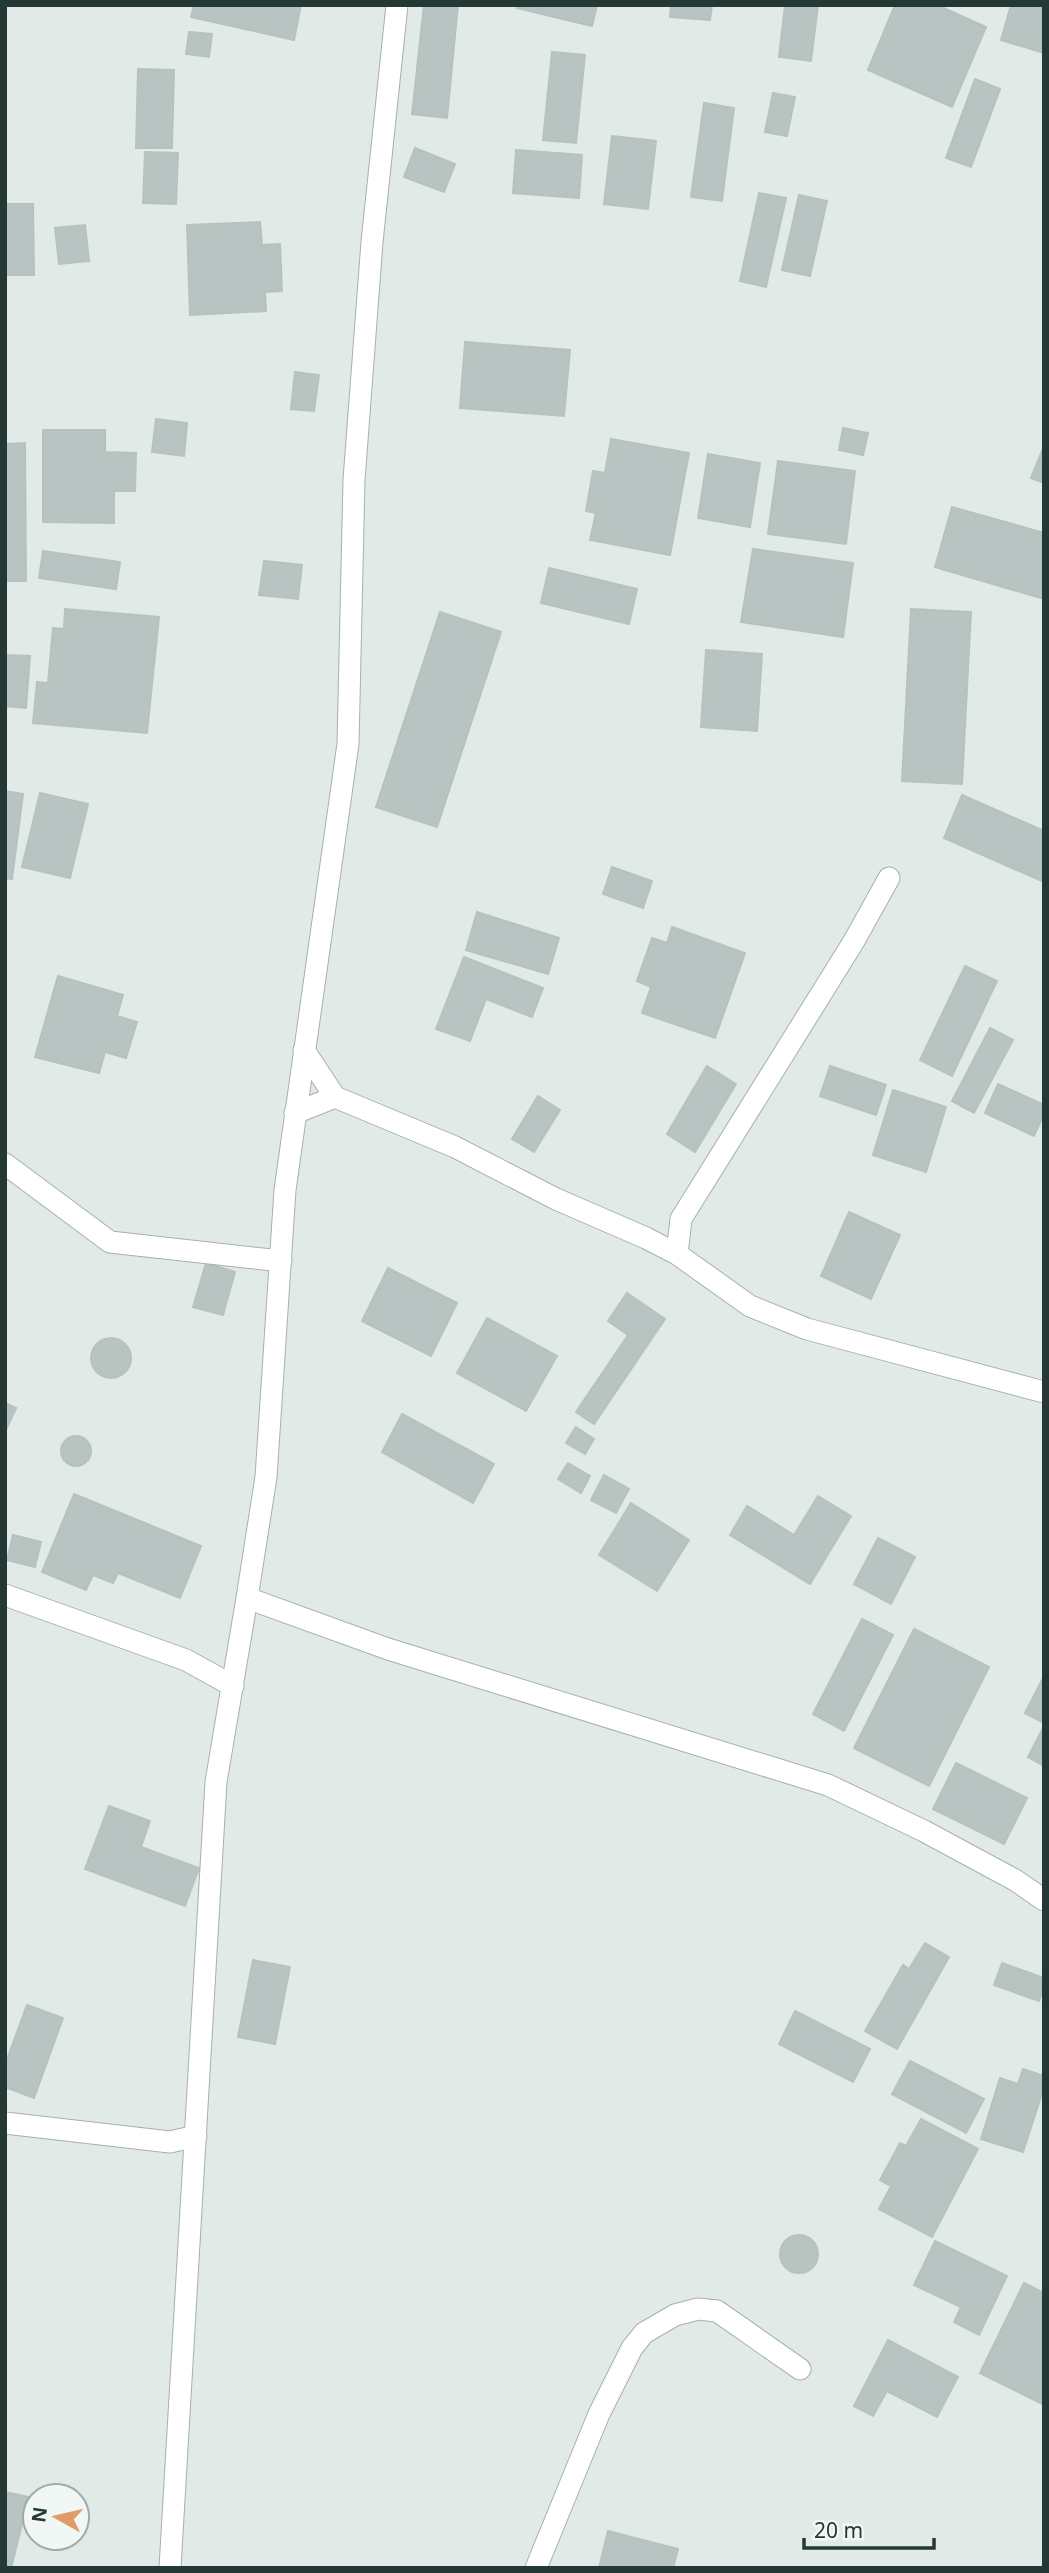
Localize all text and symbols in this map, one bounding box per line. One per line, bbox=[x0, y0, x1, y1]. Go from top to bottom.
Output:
north arrow bbox=[21, 2482, 91, 2552]
text: N bbox=[25, 2505, 53, 2524]
scale bar bbox=[804, 2506, 934, 2550]
text: 20 m bbox=[814, 2516, 863, 2544]

